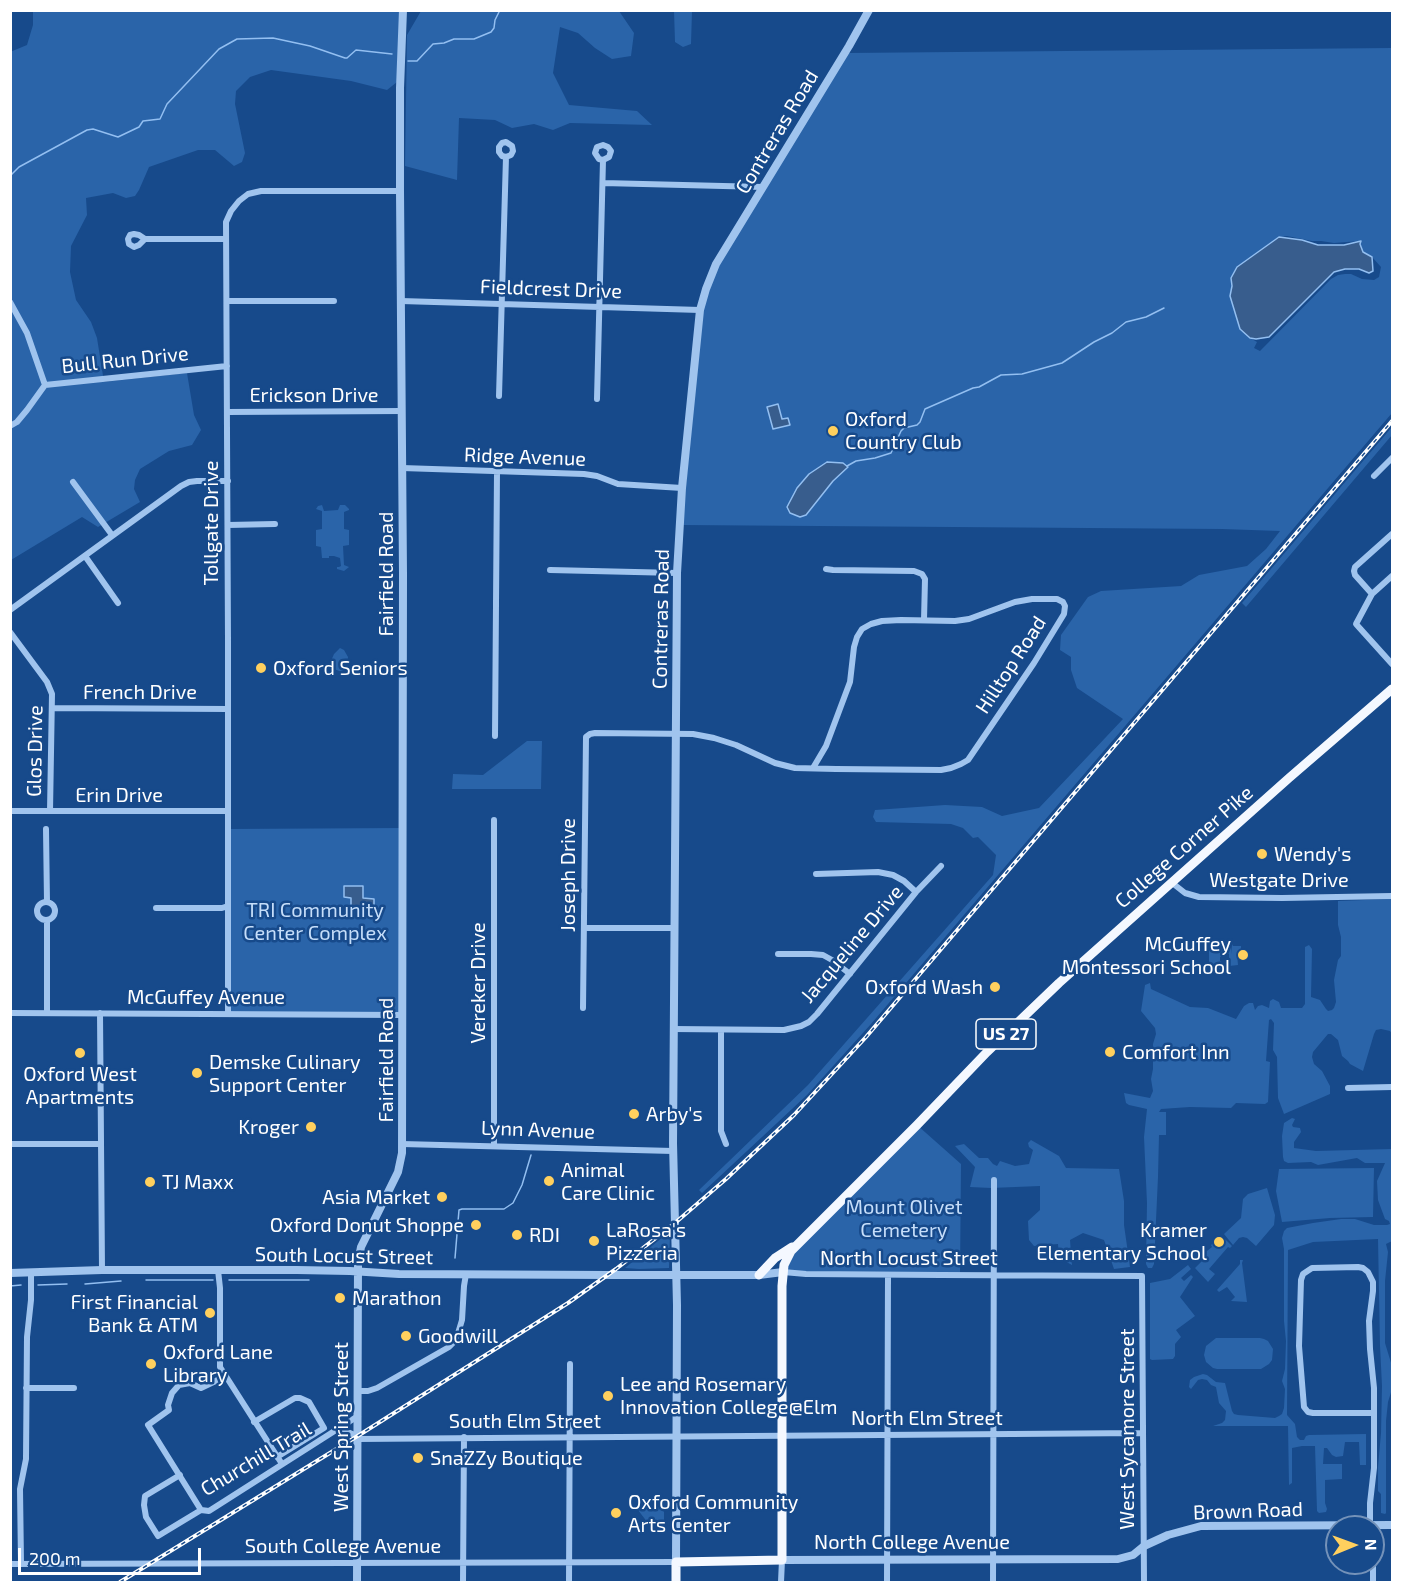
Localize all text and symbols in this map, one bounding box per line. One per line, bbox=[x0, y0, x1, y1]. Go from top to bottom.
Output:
street label: Contreras Road bbox=[731, 66, 823, 198]
street label: Fieldcrest Drive bbox=[480, 275, 622, 303]
street label: Bull Run Drive bbox=[60, 341, 190, 379]
street label: Erickson Drive bbox=[249, 383, 379, 407]
place label: Oxford Country Club bbox=[845, 407, 962, 454]
marker: Oxford Country Club bbox=[826, 424, 840, 438]
street label: Ridge Avenue bbox=[464, 443, 586, 471]
street label: Tollgate Drive bbox=[199, 461, 223, 585]
street label: Fairfield Road bbox=[374, 511, 398, 637]
street label: Contreras Road bbox=[648, 549, 674, 689]
street label: Hilltop Road bbox=[971, 612, 1051, 718]
place label: Oxford Seniors bbox=[273, 656, 408, 680]
marker: Oxford Seniors bbox=[254, 661, 268, 675]
street label: French Drive bbox=[83, 680, 197, 704]
street label: Glos Drive bbox=[22, 705, 48, 797]
street label: College Corner Pike bbox=[1110, 781, 1258, 913]
street label: Erin Drive bbox=[75, 783, 163, 807]
street label: Joseph Drive bbox=[556, 818, 580, 932]
place label: Wendy's bbox=[1274, 842, 1351, 866]
marker: Wendy's bbox=[1255, 847, 1269, 861]
street label: Westgate Drive bbox=[1209, 868, 1349, 892]
street label: Jacqueline Drive bbox=[796, 880, 908, 1008]
park label: TRI Community Center Complex bbox=[243, 898, 387, 945]
street label: Vereker Drive bbox=[466, 922, 490, 1044]
place label: McGuffey Montessori School bbox=[1062, 932, 1231, 979]
marker: McGuffey Montessori School bbox=[1236, 948, 1250, 962]
place label: Oxford Wash bbox=[865, 975, 983, 999]
marker: Oxford Wash bbox=[988, 980, 1002, 994]
street label: McGuffey Avenue bbox=[127, 985, 285, 1009]
street label: Fairfield Road bbox=[374, 997, 398, 1123]
road number: US 27 bbox=[976, 1019, 1036, 1049]
place label: Comfort Inn bbox=[1122, 1040, 1230, 1064]
marker: Comfort Inn bbox=[1103, 1045, 1117, 1059]
marker: Oxford West Apartments bbox=[73, 1046, 87, 1060]
place label: Demske Culinary Support Center bbox=[209, 1050, 361, 1097]
place label: Oxford West Apartments bbox=[23, 1062, 137, 1109]
marker: Demske Culinary Support Center bbox=[190, 1066, 204, 1080]
place label: Arby's bbox=[646, 1102, 703, 1126]
marker: Arby's bbox=[627, 1107, 641, 1121]
place label: Kroger bbox=[238, 1115, 299, 1139]
street label: Lynn Avenue bbox=[481, 1116, 595, 1144]
marker: Kroger bbox=[304, 1120, 318, 1134]
place label: Animal Care Clinic bbox=[561, 1158, 655, 1205]
place label: TJ Maxx bbox=[162, 1170, 234, 1194]
marker: Animal Care Clinic bbox=[542, 1174, 556, 1188]
marker: TJ Maxx bbox=[143, 1175, 157, 1189]
place label: Asia Market bbox=[322, 1185, 430, 1209]
marker: Asia Market bbox=[435, 1190, 449, 1204]
park label: Mount Olivet Cemetery bbox=[845, 1195, 963, 1242]
place label: Oxford Donut Shoppe bbox=[270, 1213, 464, 1237]
marker: Oxford Donut Shoppe bbox=[469, 1218, 483, 1232]
place label: LaRosa's Pizzeria bbox=[606, 1218, 686, 1265]
place label: Kramer Elementary School bbox=[1036, 1218, 1207, 1265]
place label: RDI bbox=[529, 1223, 560, 1247]
marker: RDI bbox=[510, 1228, 524, 1242]
marker: LaRosa's Pizzeria bbox=[587, 1234, 601, 1248]
marker: Kramer Elementary School bbox=[1212, 1235, 1226, 1249]
street label: South Locust Street bbox=[255, 1242, 433, 1270]
street label: North Locust Street bbox=[820, 1246, 998, 1270]
place label: Marathon bbox=[352, 1286, 442, 1310]
place label: First Financial Bank & ATM bbox=[70, 1290, 198, 1337]
marker: Marathon bbox=[333, 1291, 347, 1305]
marker: First Financial Bank & ATM bbox=[203, 1306, 217, 1320]
place label: Goodwill bbox=[418, 1324, 498, 1348]
street label: West Sycamore Street bbox=[1115, 1328, 1139, 1530]
marker: Goodwill bbox=[399, 1329, 413, 1343]
place label: Oxford Lane Library bbox=[163, 1340, 273, 1387]
street label: West Spring Street bbox=[329, 1342, 353, 1512]
marker: Oxford Lane Library bbox=[144, 1357, 158, 1371]
place label: Lee and Rosemary Innovation College@Elm bbox=[620, 1372, 837, 1419]
marker: Lee and Rosemary Innovation College@Elm bbox=[601, 1389, 615, 1403]
street label: North Elm Street bbox=[851, 1406, 1003, 1430]
street label: South Elm Street bbox=[449, 1409, 601, 1433]
street label: Churchill Trail bbox=[196, 1417, 316, 1501]
place label: SnaZZy Boutique bbox=[430, 1446, 583, 1470]
marker: SnaZZy Boutique bbox=[411, 1451, 425, 1465]
place label: Oxford Community Arts Center bbox=[628, 1490, 798, 1537]
street label: Brown Road bbox=[1193, 1497, 1303, 1525]
marker: Oxford Community Arts Center bbox=[609, 1506, 623, 1520]
north arrow bbox=[1325, 1515, 1385, 1575]
street label: North College Avenue bbox=[814, 1530, 1010, 1554]
street label: South College Avenue bbox=[245, 1534, 441, 1558]
scale bar bbox=[21, 1536, 204, 1574]
text: N bbox=[1362, 1539, 1381, 1551]
text: 200 m bbox=[29, 1547, 81, 1569]

